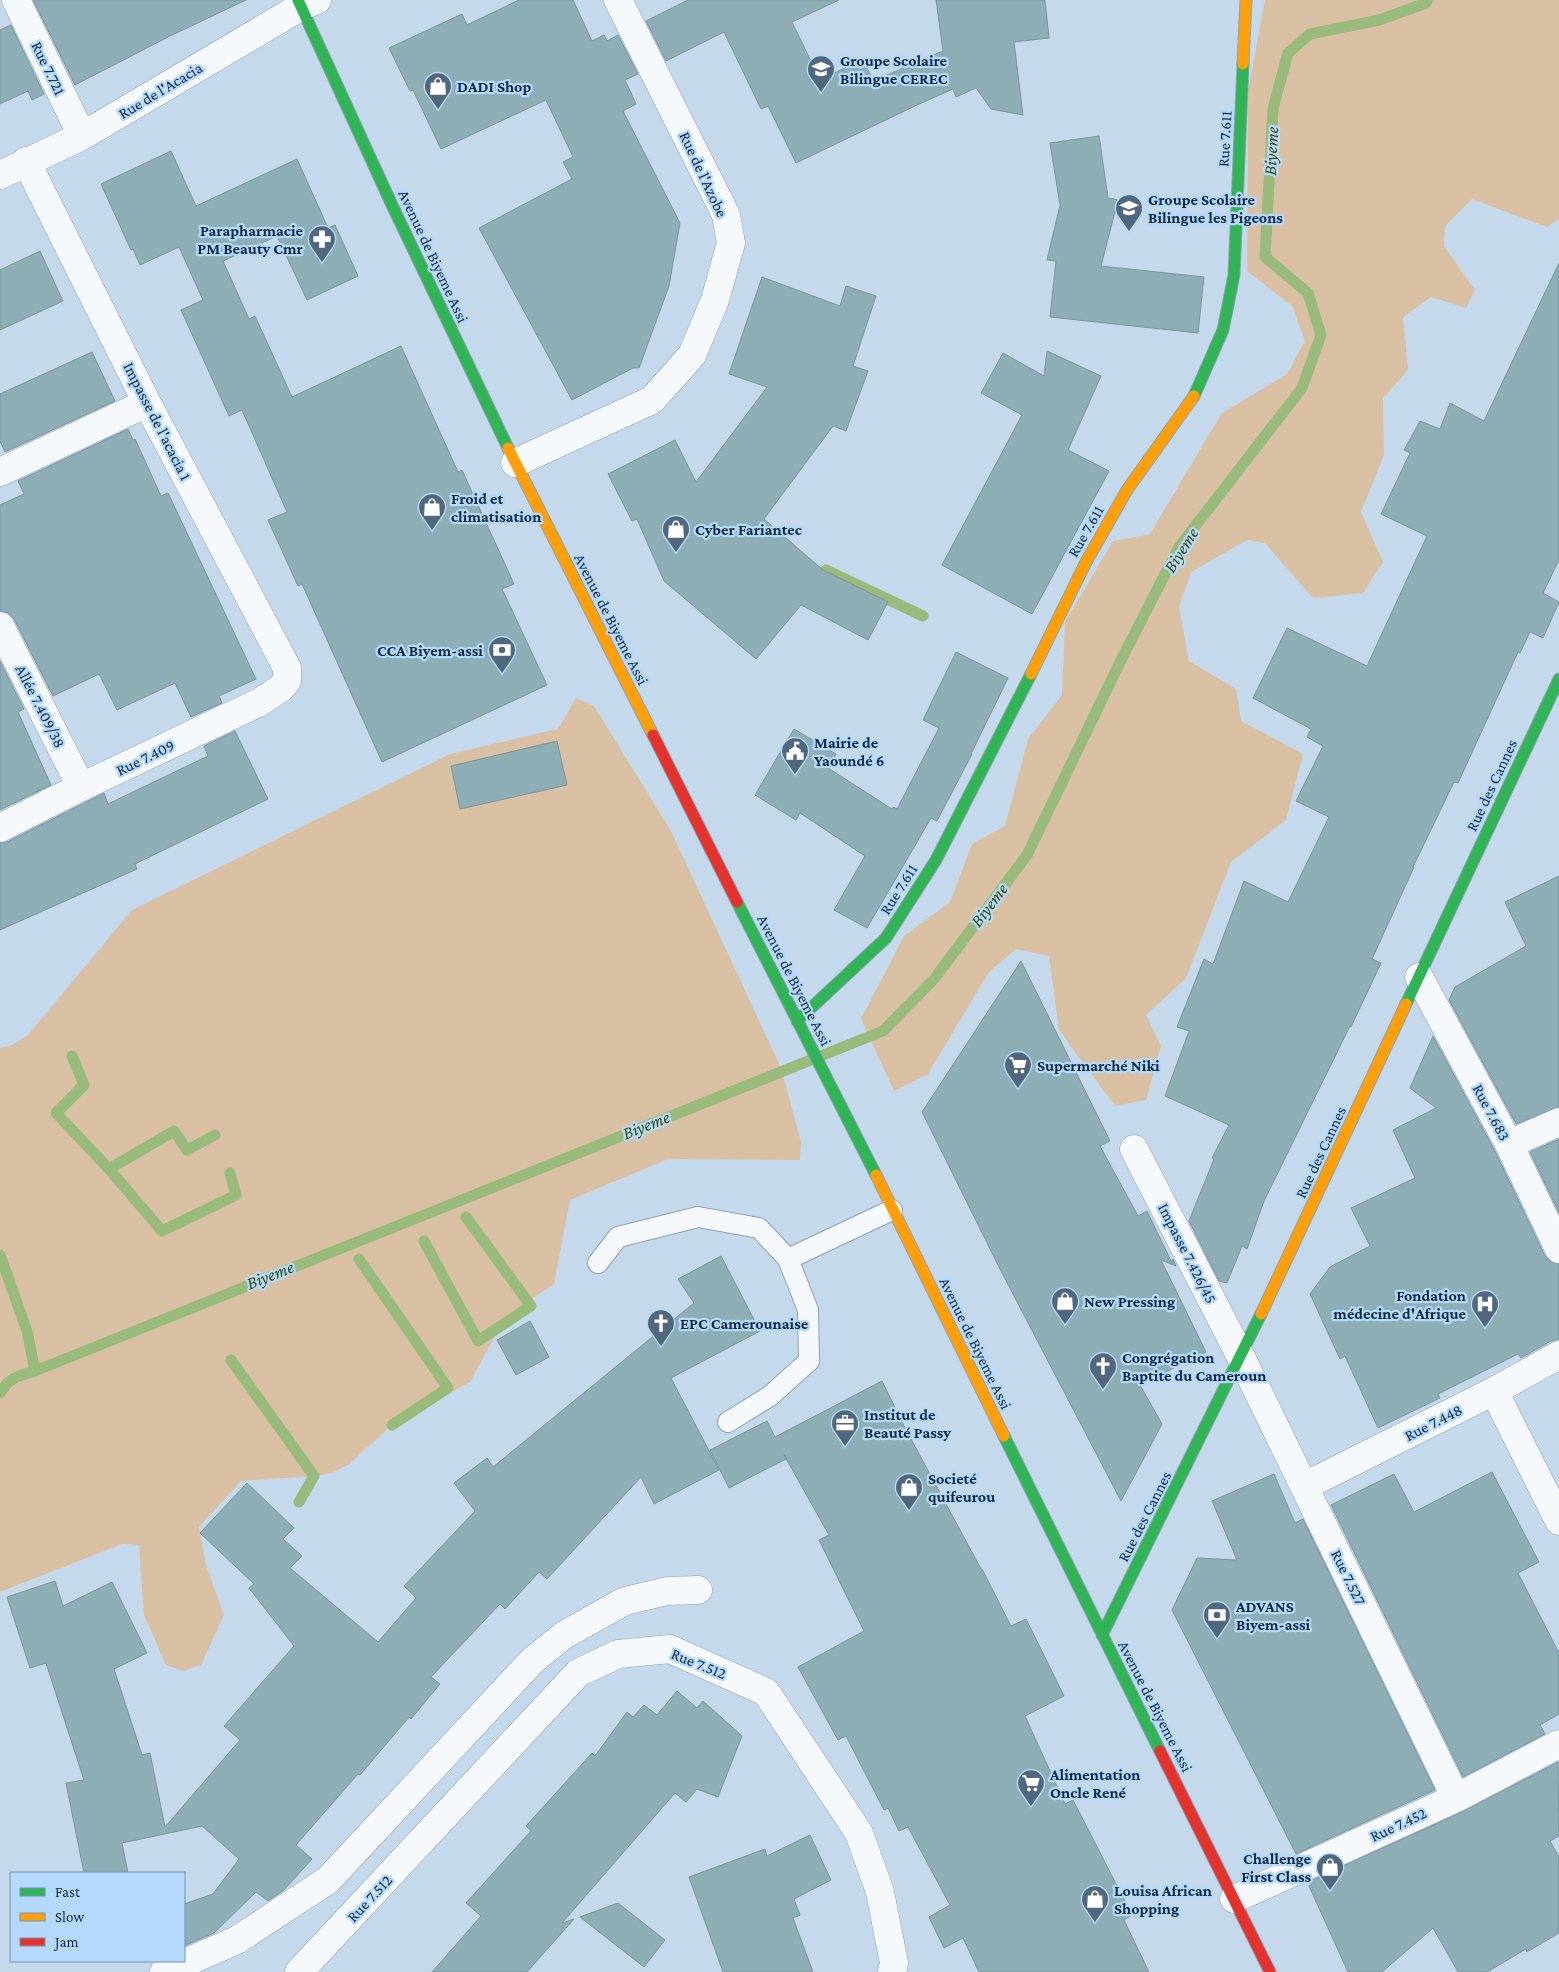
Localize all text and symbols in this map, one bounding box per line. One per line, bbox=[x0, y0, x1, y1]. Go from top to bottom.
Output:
street label: Rue 7.721 bbox=[28, 39, 69, 98]
place label: Groupe Scolaire Bilingue CEREC bbox=[840, 52, 948, 87]
school or university icon: Groupe Scolaire Bilingue CEREC bbox=[806, 54, 836, 93]
street label: Rue de l'Acacia bbox=[115, 58, 206, 122]
shop icon: DADI Shop bbox=[423, 71, 453, 110]
place label: DADI Shop bbox=[457, 78, 531, 95]
street label: Rue 7.611 bbox=[1215, 111, 1234, 167]
water label: Biyeme bbox=[1260, 126, 1282, 176]
street label: Rue de l'Azobe bbox=[676, 129, 731, 220]
street label: Avenue de Biyeme Assi bbox=[394, 187, 472, 326]
place label: Groupe Scolaire Bilingue les Pigeons bbox=[1148, 191, 1283, 226]
school or university icon: Groupe Scolaire Bilingue les Pigeons bbox=[1114, 193, 1144, 232]
place label: Parapharmacie PM Beauty Cmr bbox=[197, 222, 304, 257]
pharmacy icon: Parapharmacie PM Beauty Cmr bbox=[307, 224, 337, 263]
street label: Impasse de l'acacia 1 bbox=[119, 359, 195, 484]
place label: Froid et climatisation bbox=[451, 490, 541, 525]
shop icon: Froid et climatisation bbox=[417, 492, 447, 531]
street label: Rue 7.611 bbox=[1064, 503, 1107, 560]
shop icon: Cyber Fariantec bbox=[661, 514, 691, 553]
place label: Cyber Fariantec bbox=[695, 521, 802, 538]
water label: Biyeme bbox=[1160, 524, 1203, 576]
street label: Avenue de Biyeme Assi bbox=[570, 551, 652, 688]
bank icon: CCA Biyem-assi bbox=[487, 635, 517, 674]
place label: CCA Biyem-assi bbox=[377, 642, 483, 659]
street label: Allée 7.409/38 bbox=[12, 662, 69, 751]
place label: Mairie de Yaoundé 6 bbox=[814, 734, 885, 769]
street label: Rue 7.409 bbox=[113, 736, 177, 779]
public building icon: Mairie de Yaoundé 6 bbox=[780, 736, 810, 775]
street label: Rue des Cannes bbox=[1463, 737, 1520, 834]
street label: Rue 7.611 bbox=[876, 861, 920, 918]
water label: Biyeme bbox=[966, 879, 1012, 931]
street label: Avenue de Biyeme Assi bbox=[753, 912, 835, 1049]
supermarket icon: Supermarché Niki bbox=[1003, 1050, 1033, 1089]
place label: Supermarché Niki bbox=[1037, 1057, 1160, 1074]
street label: Rue 7.683 bbox=[1470, 1081, 1513, 1143]
street label: Rue des Cannes bbox=[1292, 1104, 1349, 1201]
water label: Biyeme bbox=[620, 1106, 673, 1143]
street label: Impasse 7.426/45 bbox=[1154, 1200, 1220, 1306]
water label: Biyeme bbox=[244, 1256, 297, 1293]
street label: Avenue de Biyeme Assi bbox=[935, 1275, 1015, 1412]
shop icon: New Pressing bbox=[1050, 1286, 1080, 1325]
place label: Fondation médecine d'Afrique bbox=[1333, 1287, 1467, 1322]
hospital icon: Fondation médecine d'Afrique bbox=[1470, 1289, 1500, 1328]
place label: New Pressing bbox=[1084, 1293, 1175, 1310]
church icon: EPC Camerounaise bbox=[646, 1308, 676, 1347]
place label: EPC Camerounaise bbox=[680, 1315, 809, 1332]
place label: Congrégation Baptite du Cameroun bbox=[1122, 1349, 1266, 1384]
church icon: Congrégation Baptite du Cameroun bbox=[1088, 1351, 1118, 1390]
street label: Rue 7.448 bbox=[1402, 1401, 1465, 1444]
place label: Institut de Beauté Passy bbox=[864, 1406, 951, 1441]
office icon: Institut de Beauté Passy bbox=[830, 1408, 860, 1447]
street label: Rue des Cannes bbox=[1114, 1468, 1175, 1564]
place label: Societé quifeurou bbox=[928, 1470, 995, 1505]
shop icon: Societé quifeurou bbox=[894, 1472, 924, 1511]
street label: Rue 7.527 bbox=[1328, 1547, 1369, 1608]
place label: ADVANS Biyem-assi bbox=[1235, 1598, 1311, 1633]
bank icon: ADVANS Biyem-assi bbox=[1202, 1600, 1232, 1639]
street label: Avenue de Biyeme Assi bbox=[1114, 1638, 1196, 1775]
street label: Rue 7.512 bbox=[669, 1645, 729, 1682]
place label: Alimentation Oncle René bbox=[1049, 1766, 1140, 1801]
supermarket icon: Alimentation Oncle René bbox=[1016, 1768, 1046, 1807]
street label: Rue 7.452 bbox=[1367, 1804, 1429, 1845]
place label: Challenge First Class bbox=[1241, 1850, 1312, 1885]
shop icon: Challenge First Class bbox=[1315, 1852, 1345, 1891]
street label: Rue 7.512 bbox=[343, 1871, 396, 1925]
legend bbox=[10, 1872, 185, 1962]
place label: Louisa African Shopping bbox=[1114, 1882, 1212, 1917]
text: Fast bbox=[55, 1884, 81, 1900]
shop icon: Louisa African Shopping bbox=[1080, 1884, 1110, 1923]
text: Slow bbox=[55, 1909, 85, 1925]
text: Jam bbox=[53, 1934, 78, 1951]

